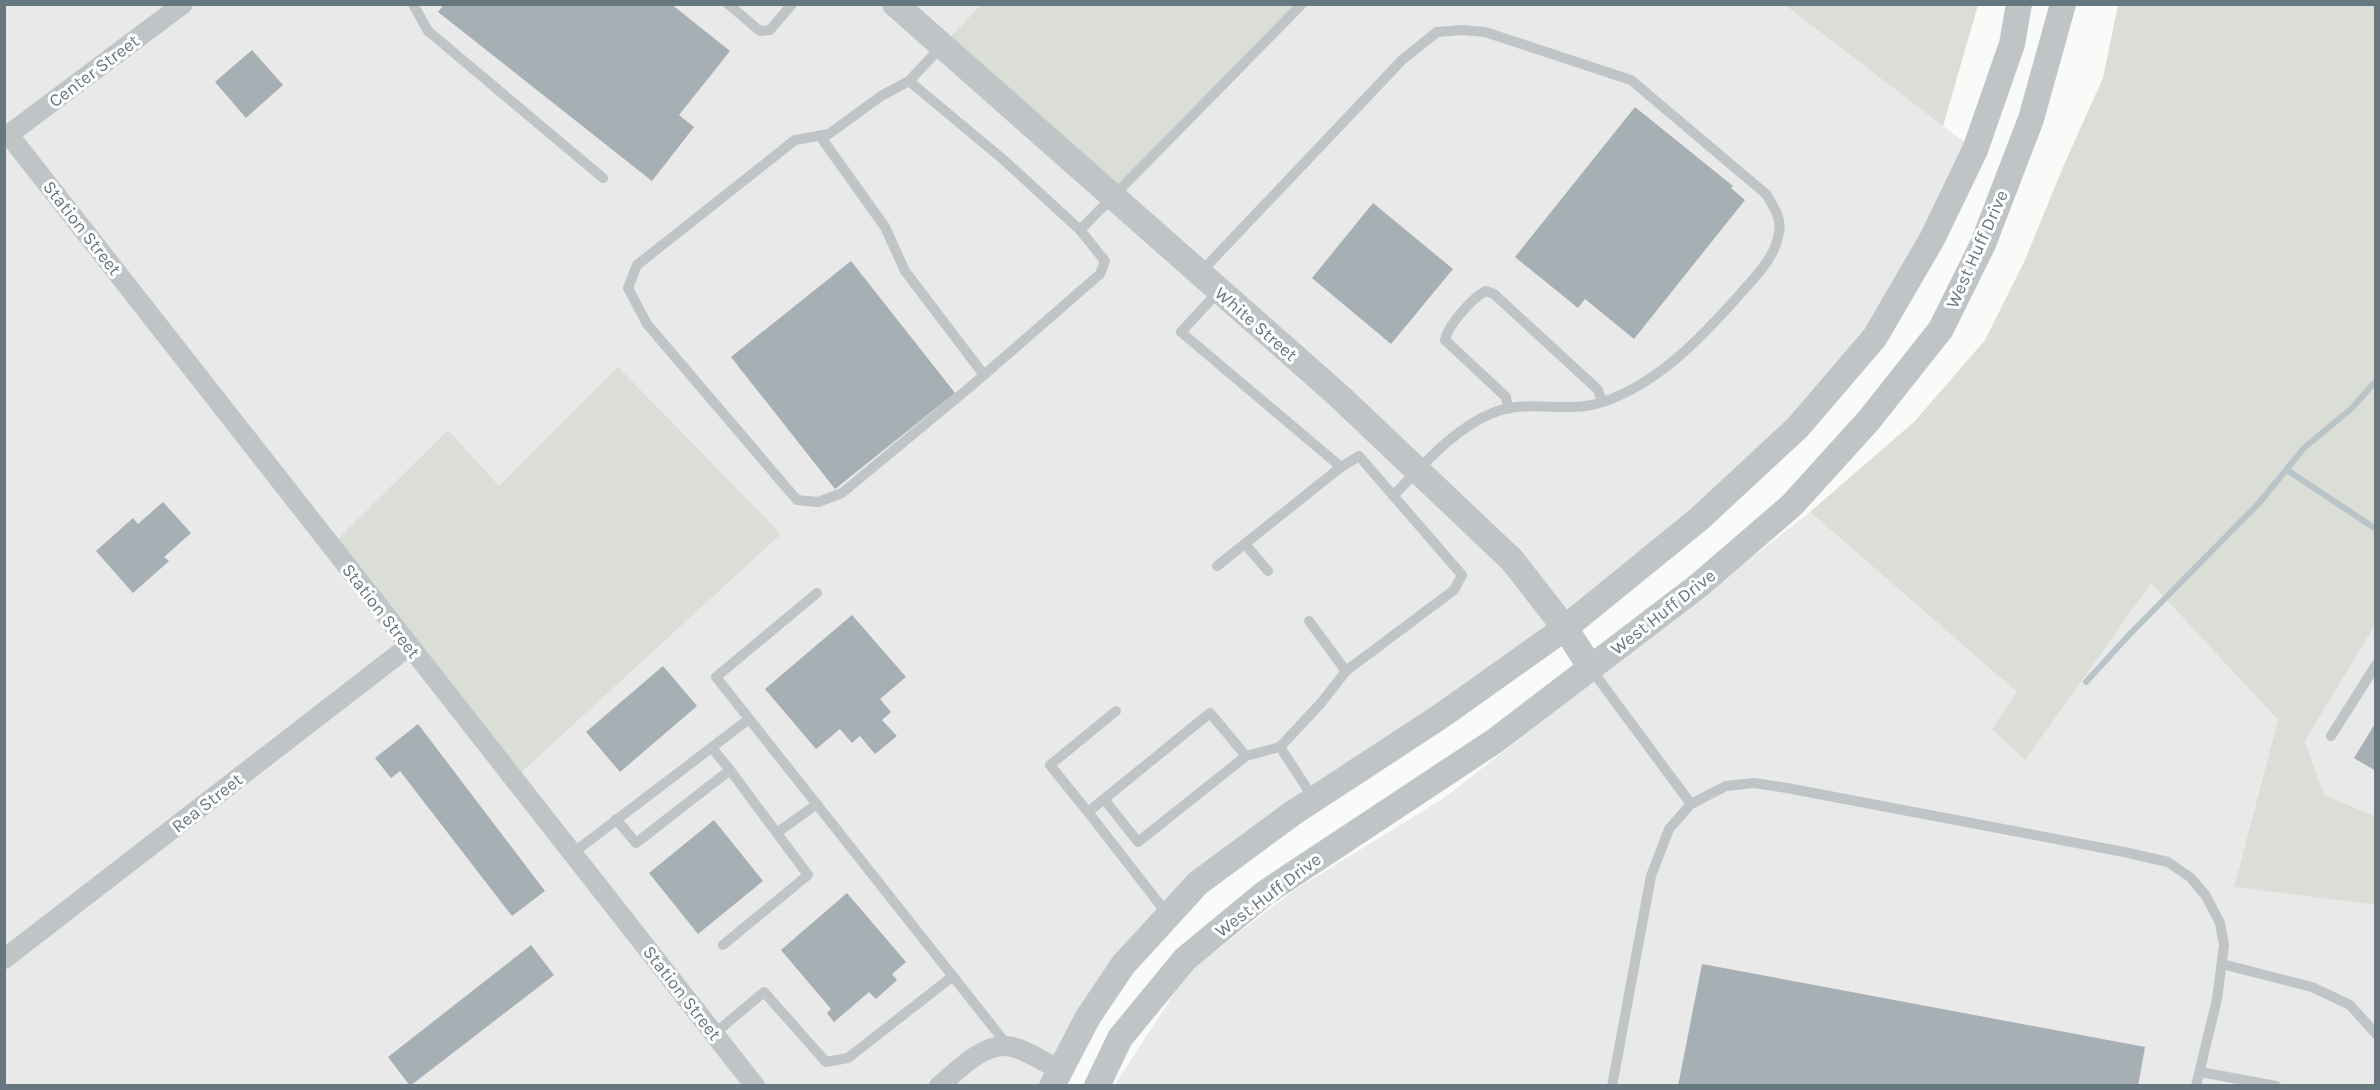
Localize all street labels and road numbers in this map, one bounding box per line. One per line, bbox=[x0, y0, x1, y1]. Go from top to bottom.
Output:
street label: Center Street bbox=[45, 30, 144, 112]
street label: Station Street bbox=[38, 176, 126, 280]
street label: West Huff Drive bbox=[1941, 187, 2013, 311]
street label: White Street bbox=[1210, 282, 1302, 366]
street label: Station Street bbox=[337, 559, 425, 663]
street label: West Huff Drive bbox=[1606, 564, 1720, 660]
street label: Rea Street bbox=[167, 768, 247, 837]
street label: West Huff Drive bbox=[1211, 848, 1325, 942]
street label: Station Street bbox=[638, 941, 726, 1045]

